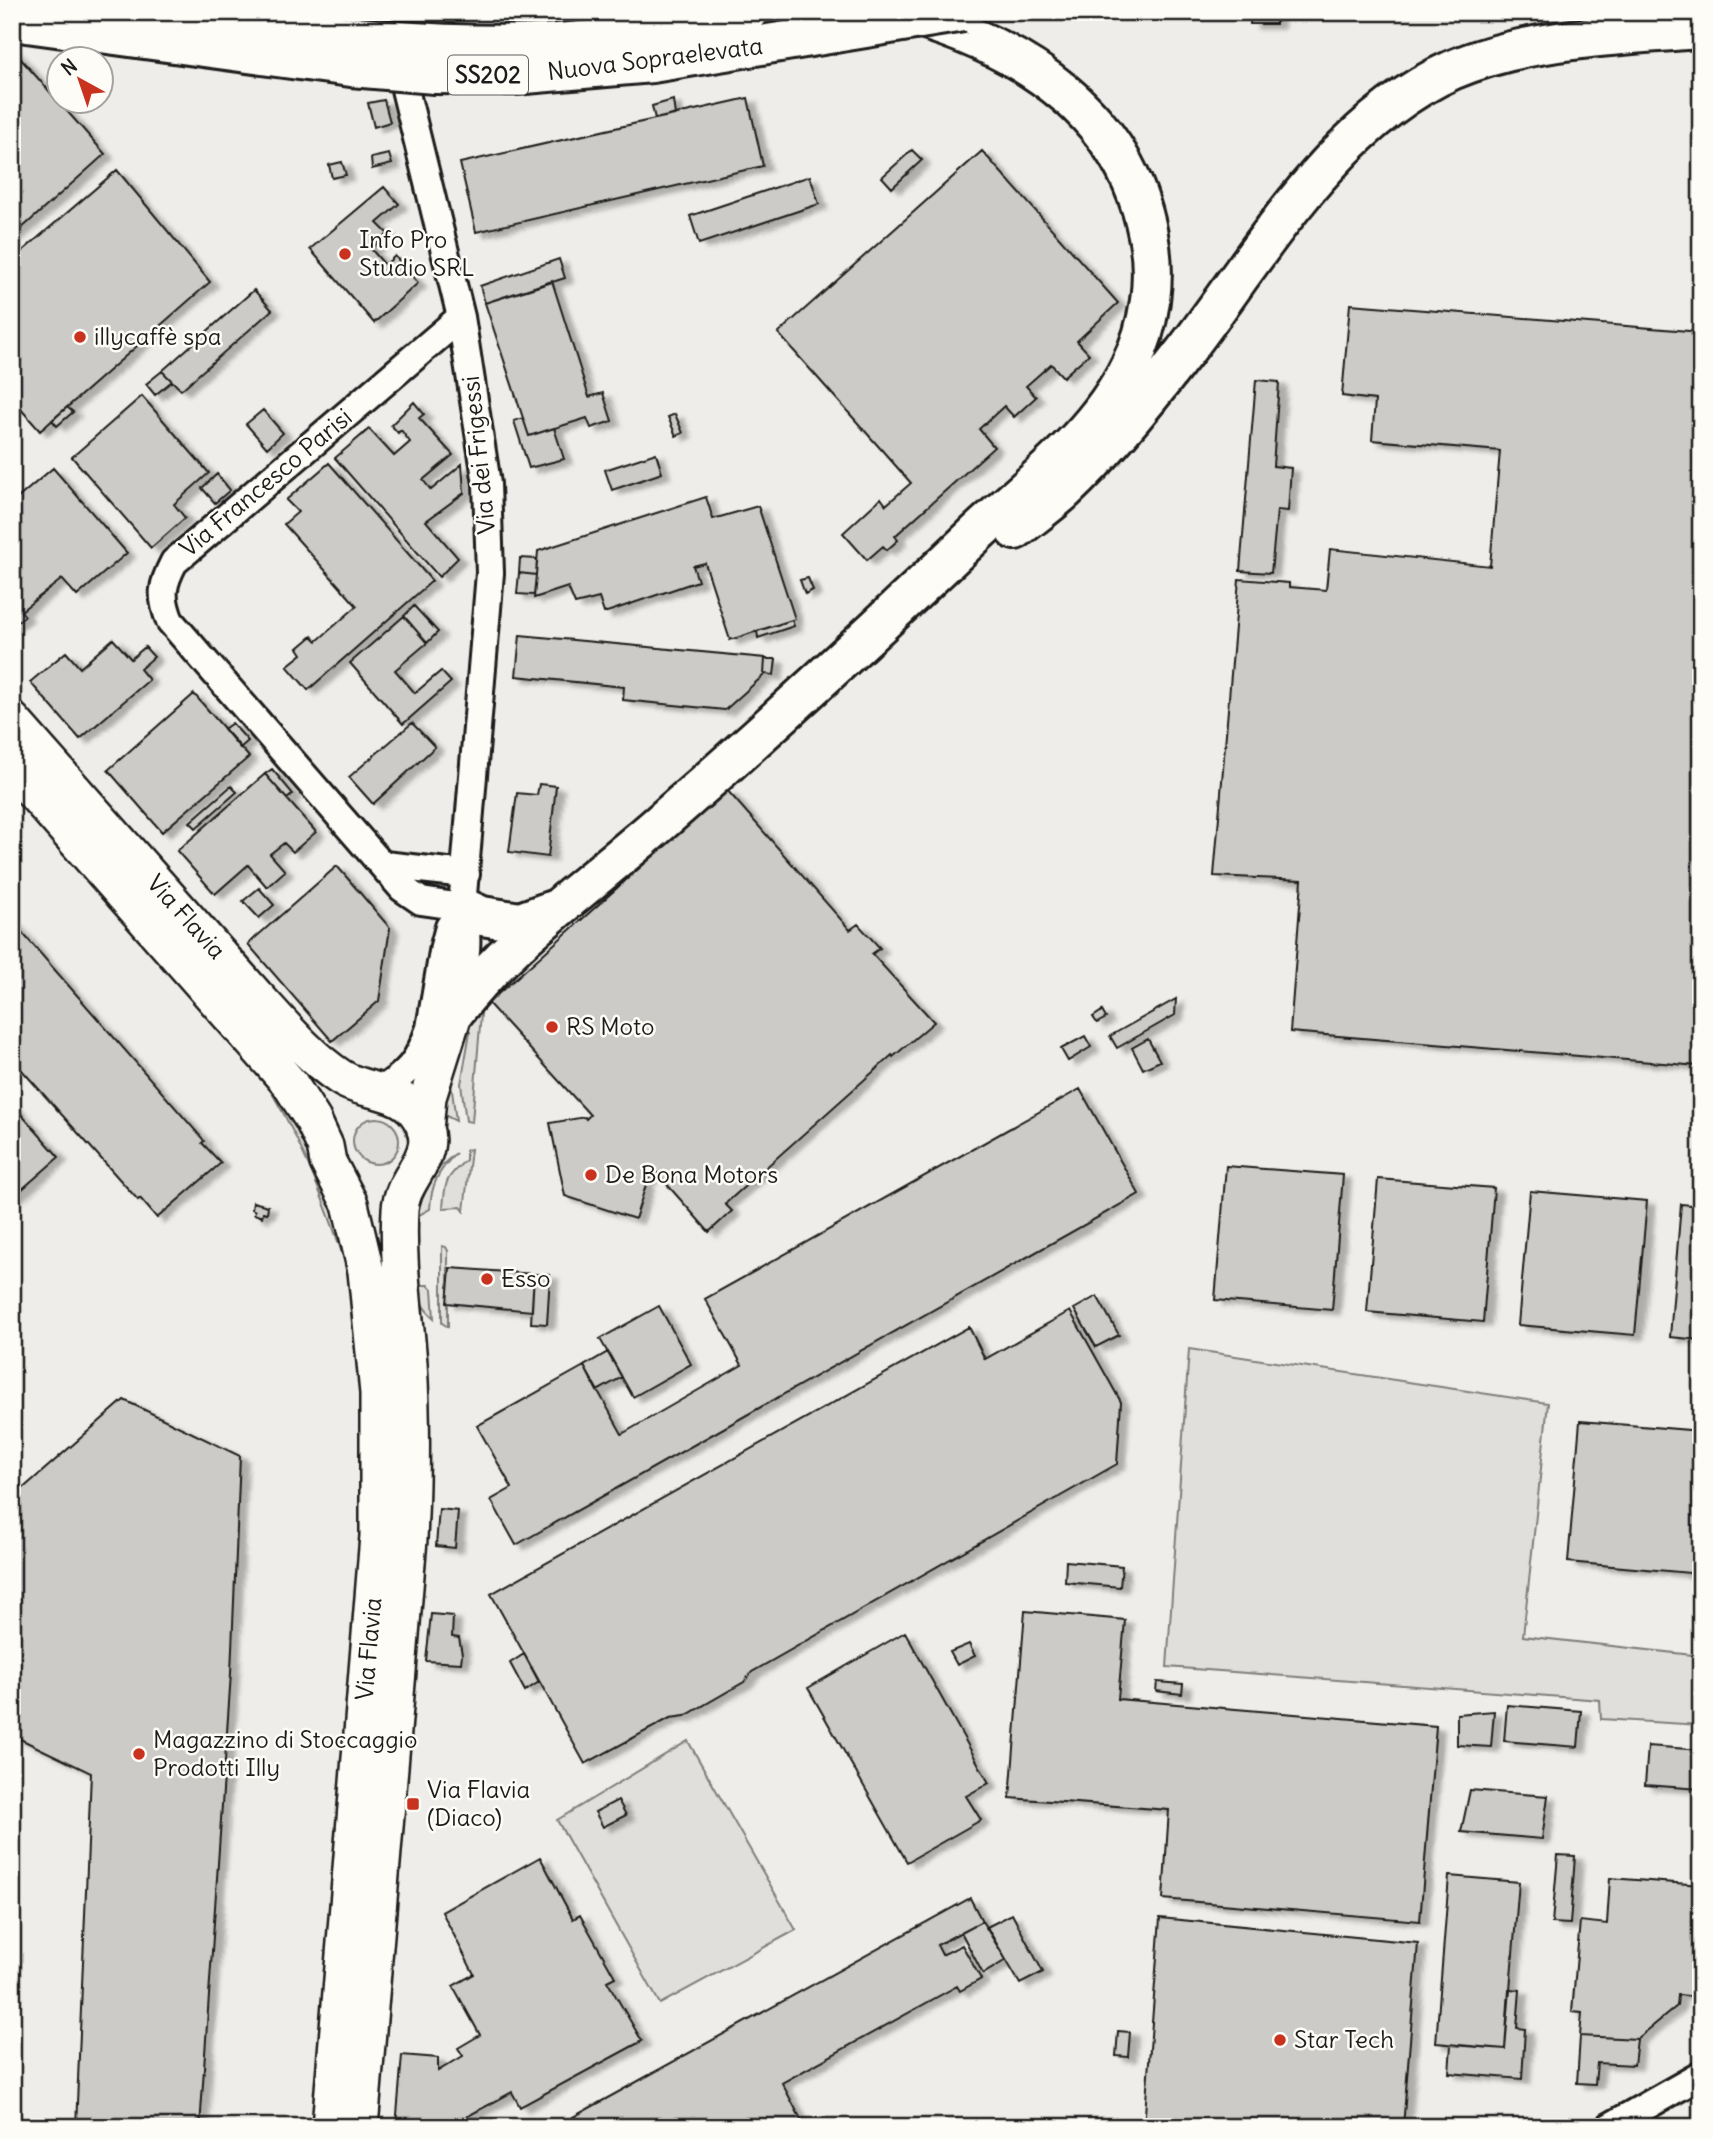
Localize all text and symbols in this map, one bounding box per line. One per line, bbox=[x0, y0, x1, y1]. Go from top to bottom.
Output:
street label: Nuova Sopraelevata bbox=[546, 30, 764, 86]
north arrow bbox=[46, 46, 116, 116]
text: N bbox=[56, 54, 82, 80]
road number: SS202 bbox=[448, 55, 528, 94]
place label: Info Pro Studio SRL bbox=[359, 224, 474, 282]
marker: Info Pro Studio SRL bbox=[337, 246, 353, 262]
place label: illycaffè spa bbox=[94, 321, 222, 351]
marker: illycaffè spa bbox=[72, 329, 88, 345]
street label: Via dei Frigessi bbox=[455, 374, 501, 536]
street label: Via Francesco Parisi bbox=[173, 402, 357, 563]
street label: Via Flavia bbox=[141, 868, 232, 965]
place label: RS Moto bbox=[566, 1011, 655, 1041]
marker: RS Moto bbox=[544, 1019, 560, 1035]
place label: De Bona Motors bbox=[605, 1159, 778, 1189]
marker: De Bona Motors bbox=[583, 1167, 599, 1183]
place label: Esso bbox=[501, 1263, 550, 1293]
marker: Esso bbox=[479, 1271, 495, 1287]
street label: Via Flavia bbox=[349, 1596, 387, 1702]
place label: Magazzino di Stoccaggio Prodotti Illy bbox=[153, 1724, 417, 1782]
marker: Magazzino di Stoccaggio Prodotti Illy bbox=[131, 1746, 147, 1762]
place label: Via Flavia (Diaco) bbox=[427, 1774, 530, 1832]
marker: Via Flavia (Diaco) bbox=[405, 1796, 421, 1812]
place label: Star Tech bbox=[1294, 2024, 1394, 2054]
marker: Star Tech bbox=[1272, 2032, 1288, 2048]

